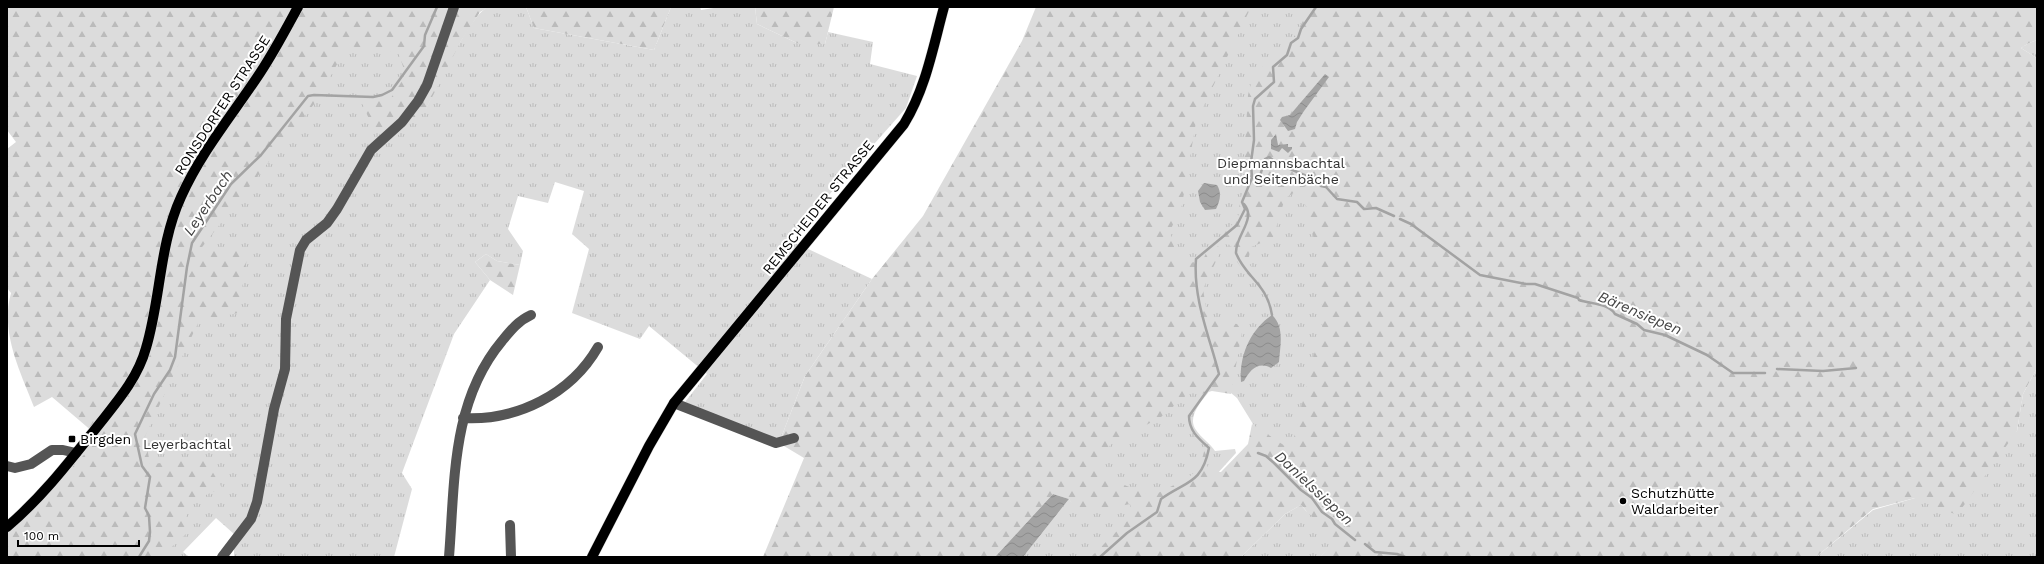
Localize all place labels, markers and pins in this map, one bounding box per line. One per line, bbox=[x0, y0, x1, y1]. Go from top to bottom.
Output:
place label: Birgden bbox=[80, 431, 131, 447]
marker: Birgden bbox=[67, 434, 77, 444]
place label: Schutzhütte Waldarbeiter bbox=[1631, 485, 1719, 517]
marker: Schutzhütte Waldarbeiter bbox=[1618, 496, 1628, 506]

